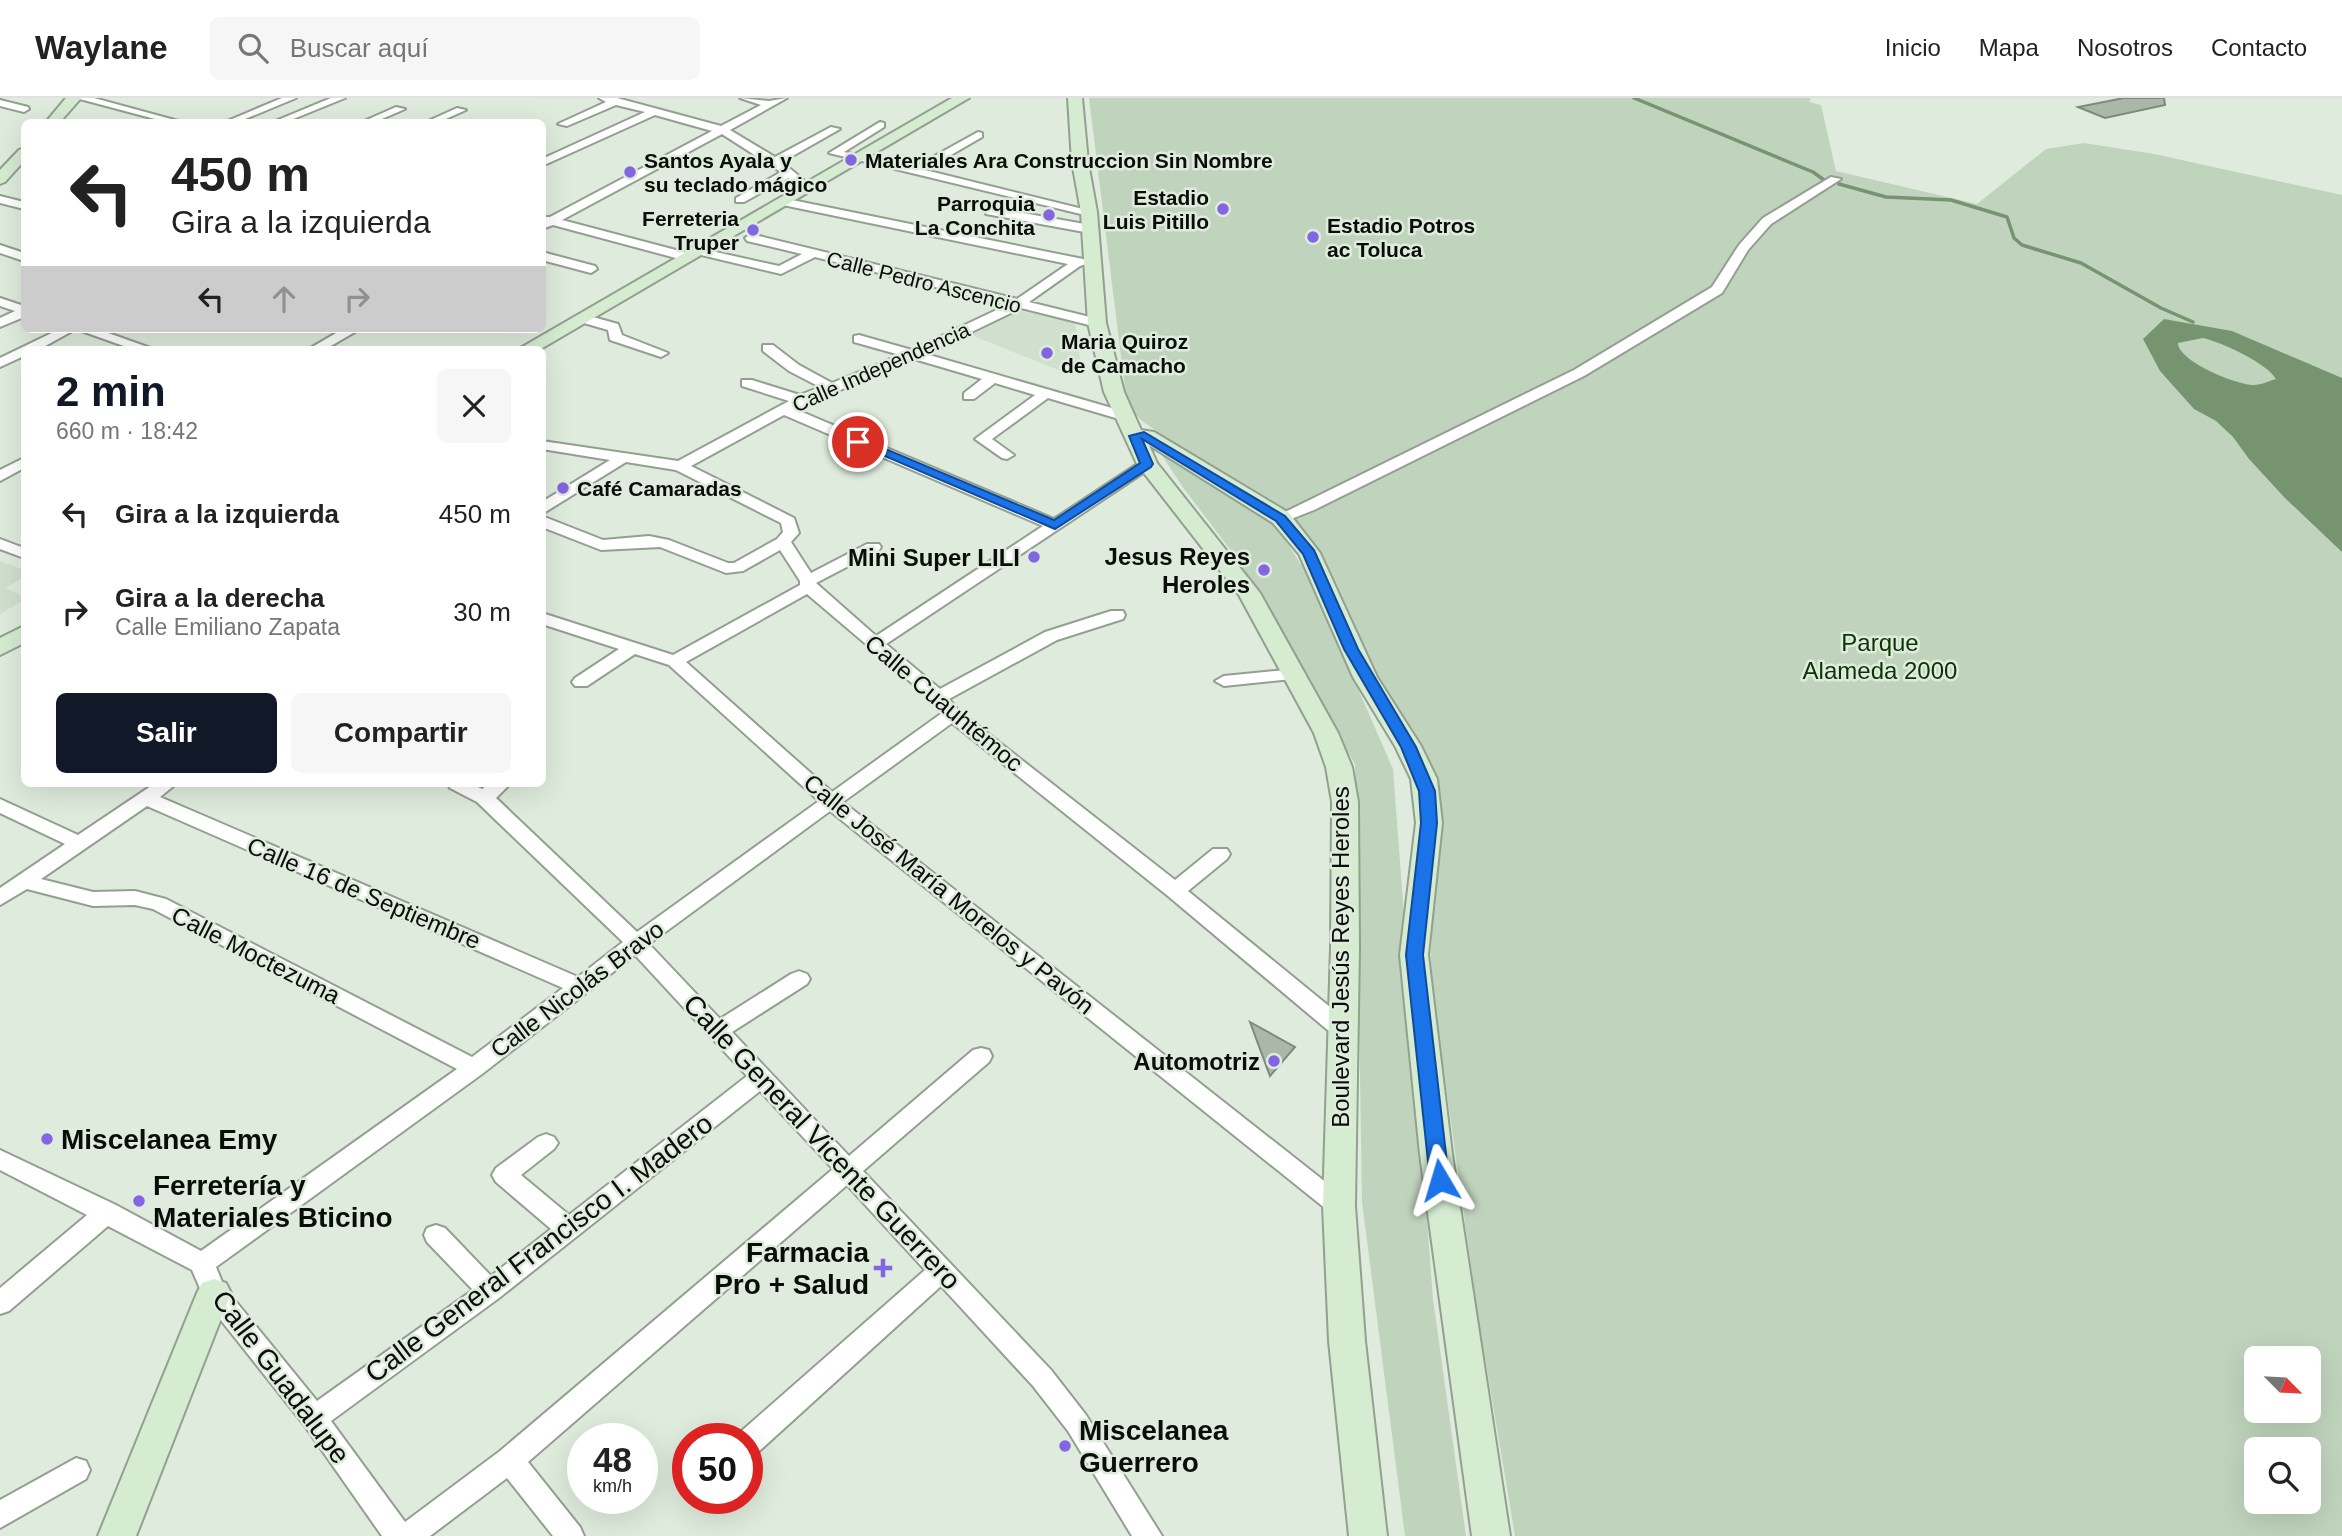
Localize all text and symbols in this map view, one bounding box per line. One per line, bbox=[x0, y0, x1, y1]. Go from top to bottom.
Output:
search box bbox=[210, 17, 700, 80]
text: Waylane bbox=[35, 29, 168, 66]
icon: search bbox=[234, 29, 272, 67]
text: Buscar aquí bbox=[290, 33, 428, 63]
text: Inicio bbox=[1885, 34, 1941, 61]
text: Mapa bbox=[1979, 34, 2039, 61]
text: Nosotros bbox=[2077, 34, 2173, 61]
text: Contacto bbox=[2211, 34, 2307, 61]
icon: left bbox=[56, 147, 147, 238]
text: 450 m bbox=[171, 147, 310, 201]
place label: Santos Ayala y su teclado mágico bbox=[644, 149, 827, 196]
place label: Materiales Ara Construccion Sin Nombre bbox=[865, 149, 1273, 172]
marker: Materiales Ara Construccion Sin Nombre bbox=[843, 152, 859, 168]
marker: Santos Ayala y su teclado mágico bbox=[622, 164, 638, 180]
place label: Estadio Luis Pitillo bbox=[1103, 186, 1209, 233]
place label: Parroquia La Conchita bbox=[915, 192, 1035, 239]
marker: Estadio Luis Pitillo bbox=[1215, 201, 1231, 217]
text: Gira a la izquierda bbox=[171, 204, 431, 240]
place label: Ferreteria Truper bbox=[642, 207, 739, 254]
marker: Parroquia La Conchita bbox=[1041, 207, 1057, 223]
place label: Estadio Potros ac Toluca bbox=[1327, 214, 1475, 261]
marker: Ferreteria Truper bbox=[745, 222, 761, 238]
marker: Estadio Potros ac Toluca bbox=[1305, 229, 1321, 245]
street label: Calle Pedro Ascencio bbox=[824, 247, 1024, 317]
icon: left bbox=[192, 280, 230, 318]
icon: ahead bbox=[265, 280, 303, 318]
icon: right bbox=[338, 280, 376, 318]
street label: Calle Independencia bbox=[789, 317, 973, 416]
place label: Maria Quiroz de Camacho bbox=[1061, 330, 1188, 377]
marker: Maria Quiroz de Camacho bbox=[1039, 345, 1055, 361]
text: 2 min bbox=[56, 368, 166, 415]
button: close bbox=[437, 369, 511, 443]
pin bbox=[828, 412, 888, 472]
text: 660 m · 18:42 bbox=[56, 418, 198, 444]
icon: arrive bbox=[839, 423, 877, 461]
place label: Café Camaradas bbox=[577, 477, 742, 500]
marker: Café Camaradas bbox=[555, 480, 571, 496]
icon: left bbox=[56, 495, 94, 533]
text: Gira a la izquierda bbox=[115, 499, 339, 529]
text: 450 m bbox=[439, 499, 511, 529]
place label: Jesus Reyes Heroles bbox=[1105, 543, 1250, 598]
place label: Mini Super LILI bbox=[848, 544, 1020, 571]
marker: Mini Super LILI bbox=[1026, 549, 1042, 565]
marker: Jesus Reyes Heroles bbox=[1256, 562, 1272, 578]
text: Gira a la derecha bbox=[115, 583, 325, 613]
icon: right bbox=[56, 593, 94, 631]
text: 30 m bbox=[453, 597, 511, 627]
text: Calle Emiliano Zapata bbox=[115, 614, 340, 640]
street label: Calle Cuauhtémoc bbox=[860, 629, 1028, 777]
park label: Parque Alameda 2000 bbox=[1803, 629, 1957, 684]
button: Salir bbox=[56, 693, 277, 773]
button: Compartir bbox=[291, 693, 511, 773]
street label: Calle José María Morelos y Pavón bbox=[798, 769, 1100, 1019]
street label: Boulevard Jesús Reyes Heroles bbox=[1327, 786, 1354, 1128]
street label: Calle 16 de Septiembre bbox=[243, 832, 485, 954]
street label: Calle Moctezuma bbox=[167, 901, 345, 1009]
street label: Calle Nicolás Bravo bbox=[485, 915, 669, 1063]
street label: Calle General Vicente Guerrero bbox=[677, 988, 967, 1296]
place label: Automotriz bbox=[1133, 1048, 1260, 1075]
marker: Automotriz bbox=[1266, 1053, 1282, 1069]
street label: Calle General Francisco I. Madero bbox=[359, 1107, 719, 1389]
place label: Miscelanea Emy bbox=[61, 1124, 278, 1155]
marker: Miscelanea Emy bbox=[39, 1131, 55, 1147]
position arrow bbox=[1403, 1143, 1477, 1217]
place label: Ferretería y Materiales Bticino bbox=[153, 1170, 393, 1233]
marker: Ferretería y Materiales Bticino bbox=[131, 1193, 147, 1209]
place label: Farmacia Pro + Salud bbox=[714, 1237, 869, 1300]
marker: Farmacia Pro + Salud bbox=[875, 1260, 891, 1276]
street label: Calle Guadalupe bbox=[206, 1284, 356, 1470]
north arrow bbox=[2244, 1346, 2320, 1423]
map controls bbox=[2244, 1346, 2321, 1514]
place label: Miscelanea Guerrero bbox=[1079, 1415, 1229, 1478]
speed limit sign: 50 bbox=[672, 1423, 763, 1514]
button: search bbox=[2244, 1437, 2321, 1514]
marker: Miscelanea Guerrero bbox=[1057, 1438, 1073, 1454]
text: 48 bbox=[593, 1440, 632, 1479]
text: km/h bbox=[593, 1476, 632, 1496]

